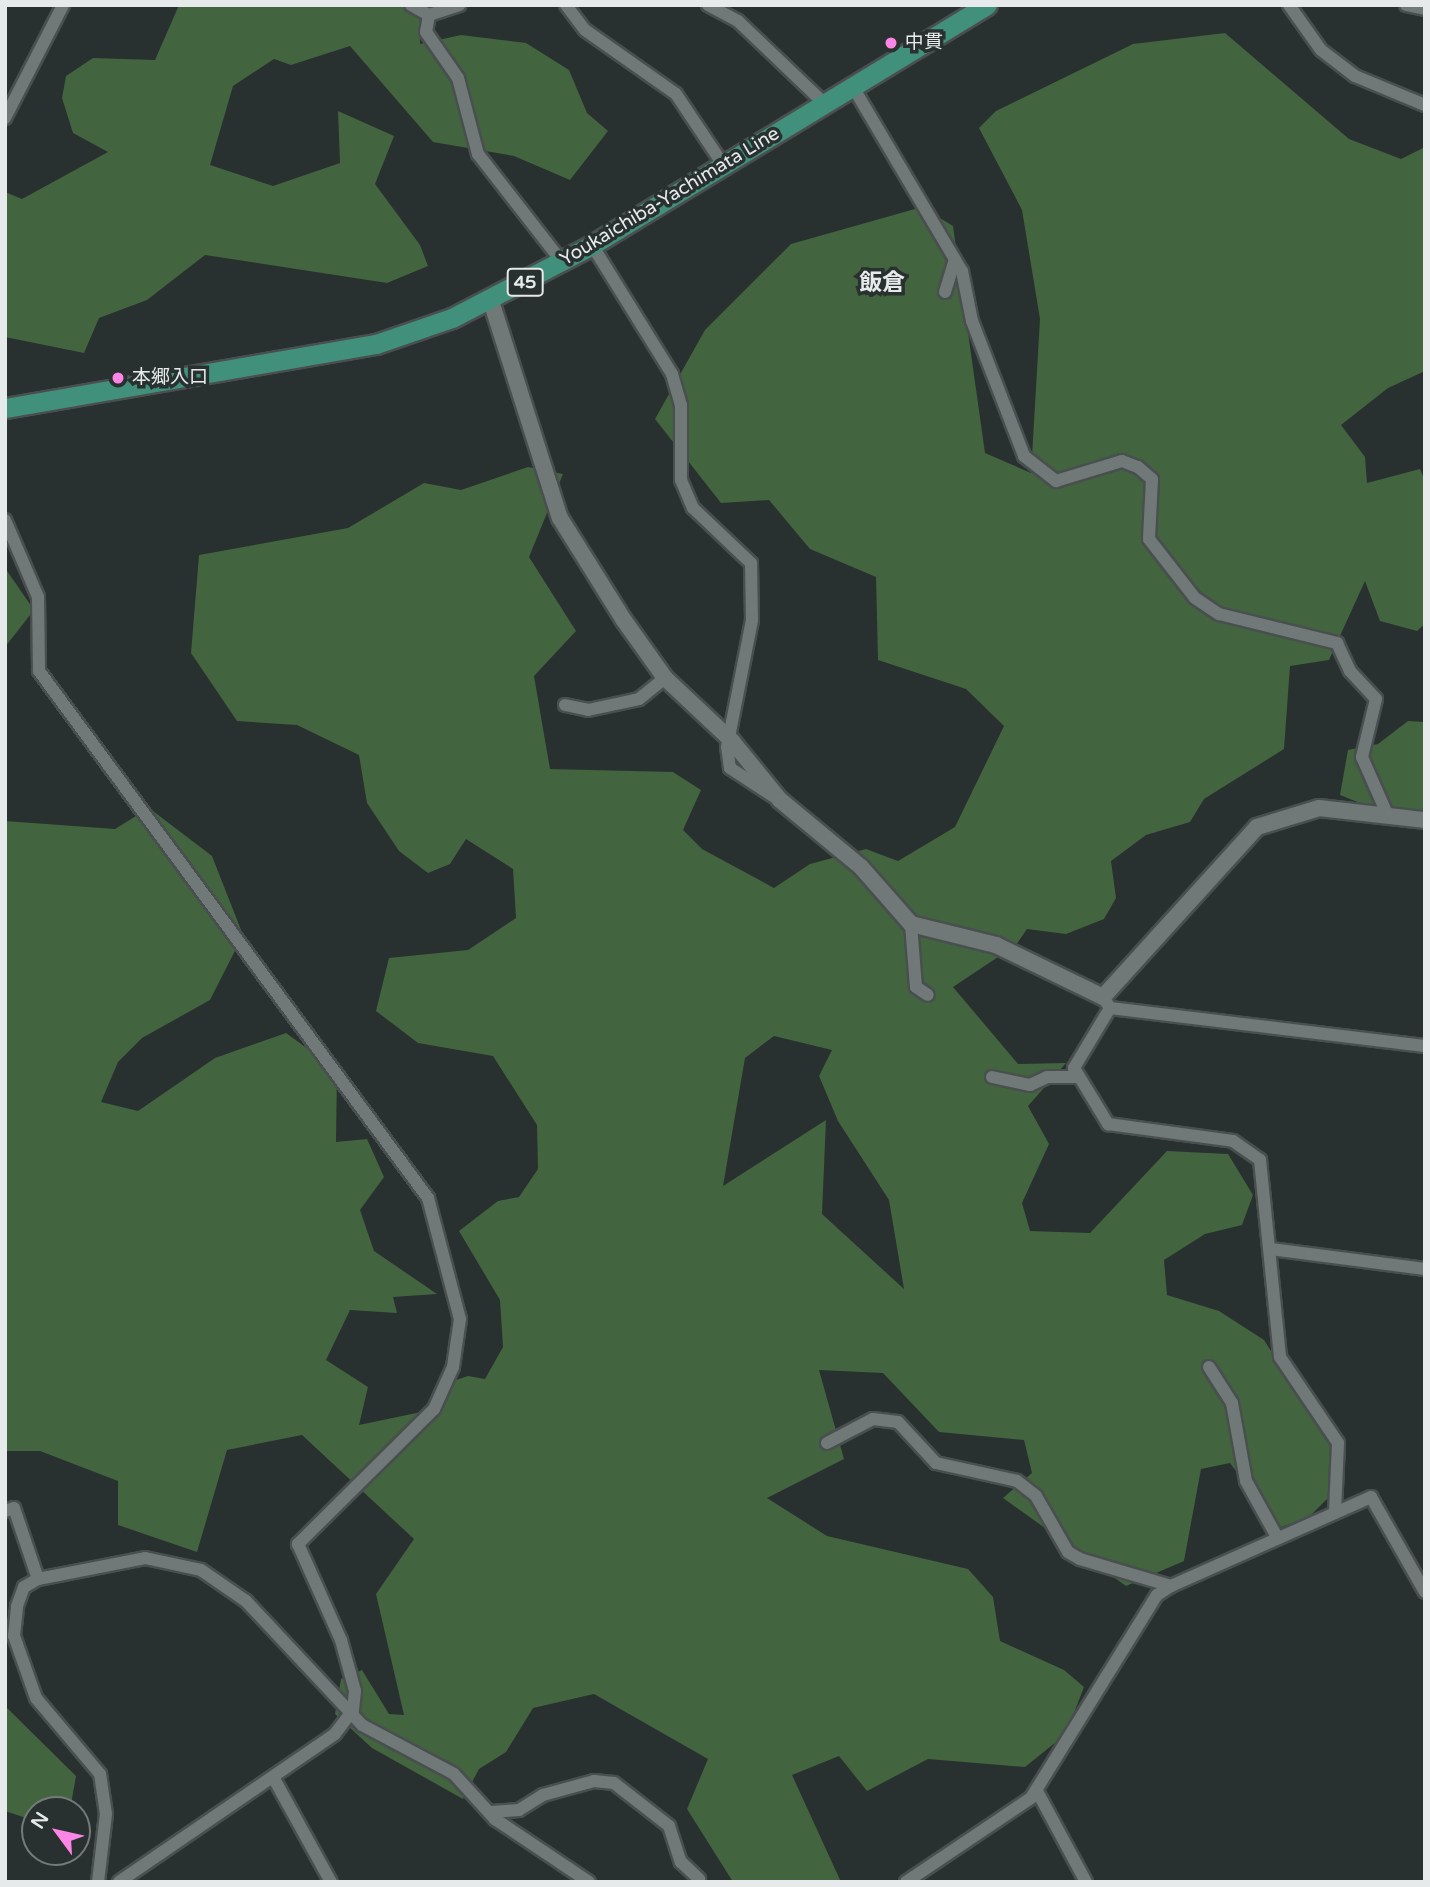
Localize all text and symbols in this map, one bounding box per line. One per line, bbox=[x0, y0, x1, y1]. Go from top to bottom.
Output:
place label: 中貫 bbox=[905, 32, 943, 54]
marker: 中貫 bbox=[883, 35, 899, 51]
street label: Youkaichiba-Yachimata Line bbox=[556, 122, 784, 272]
road number: 45 bbox=[506, 268, 544, 296]
district label: 飯倉 bbox=[859, 269, 905, 297]
place label: 本郷入口 bbox=[132, 367, 208, 389]
marker: 本郷入口 bbox=[110, 370, 126, 386]
north arrow bbox=[21, 1796, 91, 1866]
text: N bbox=[27, 1808, 53, 1833]

